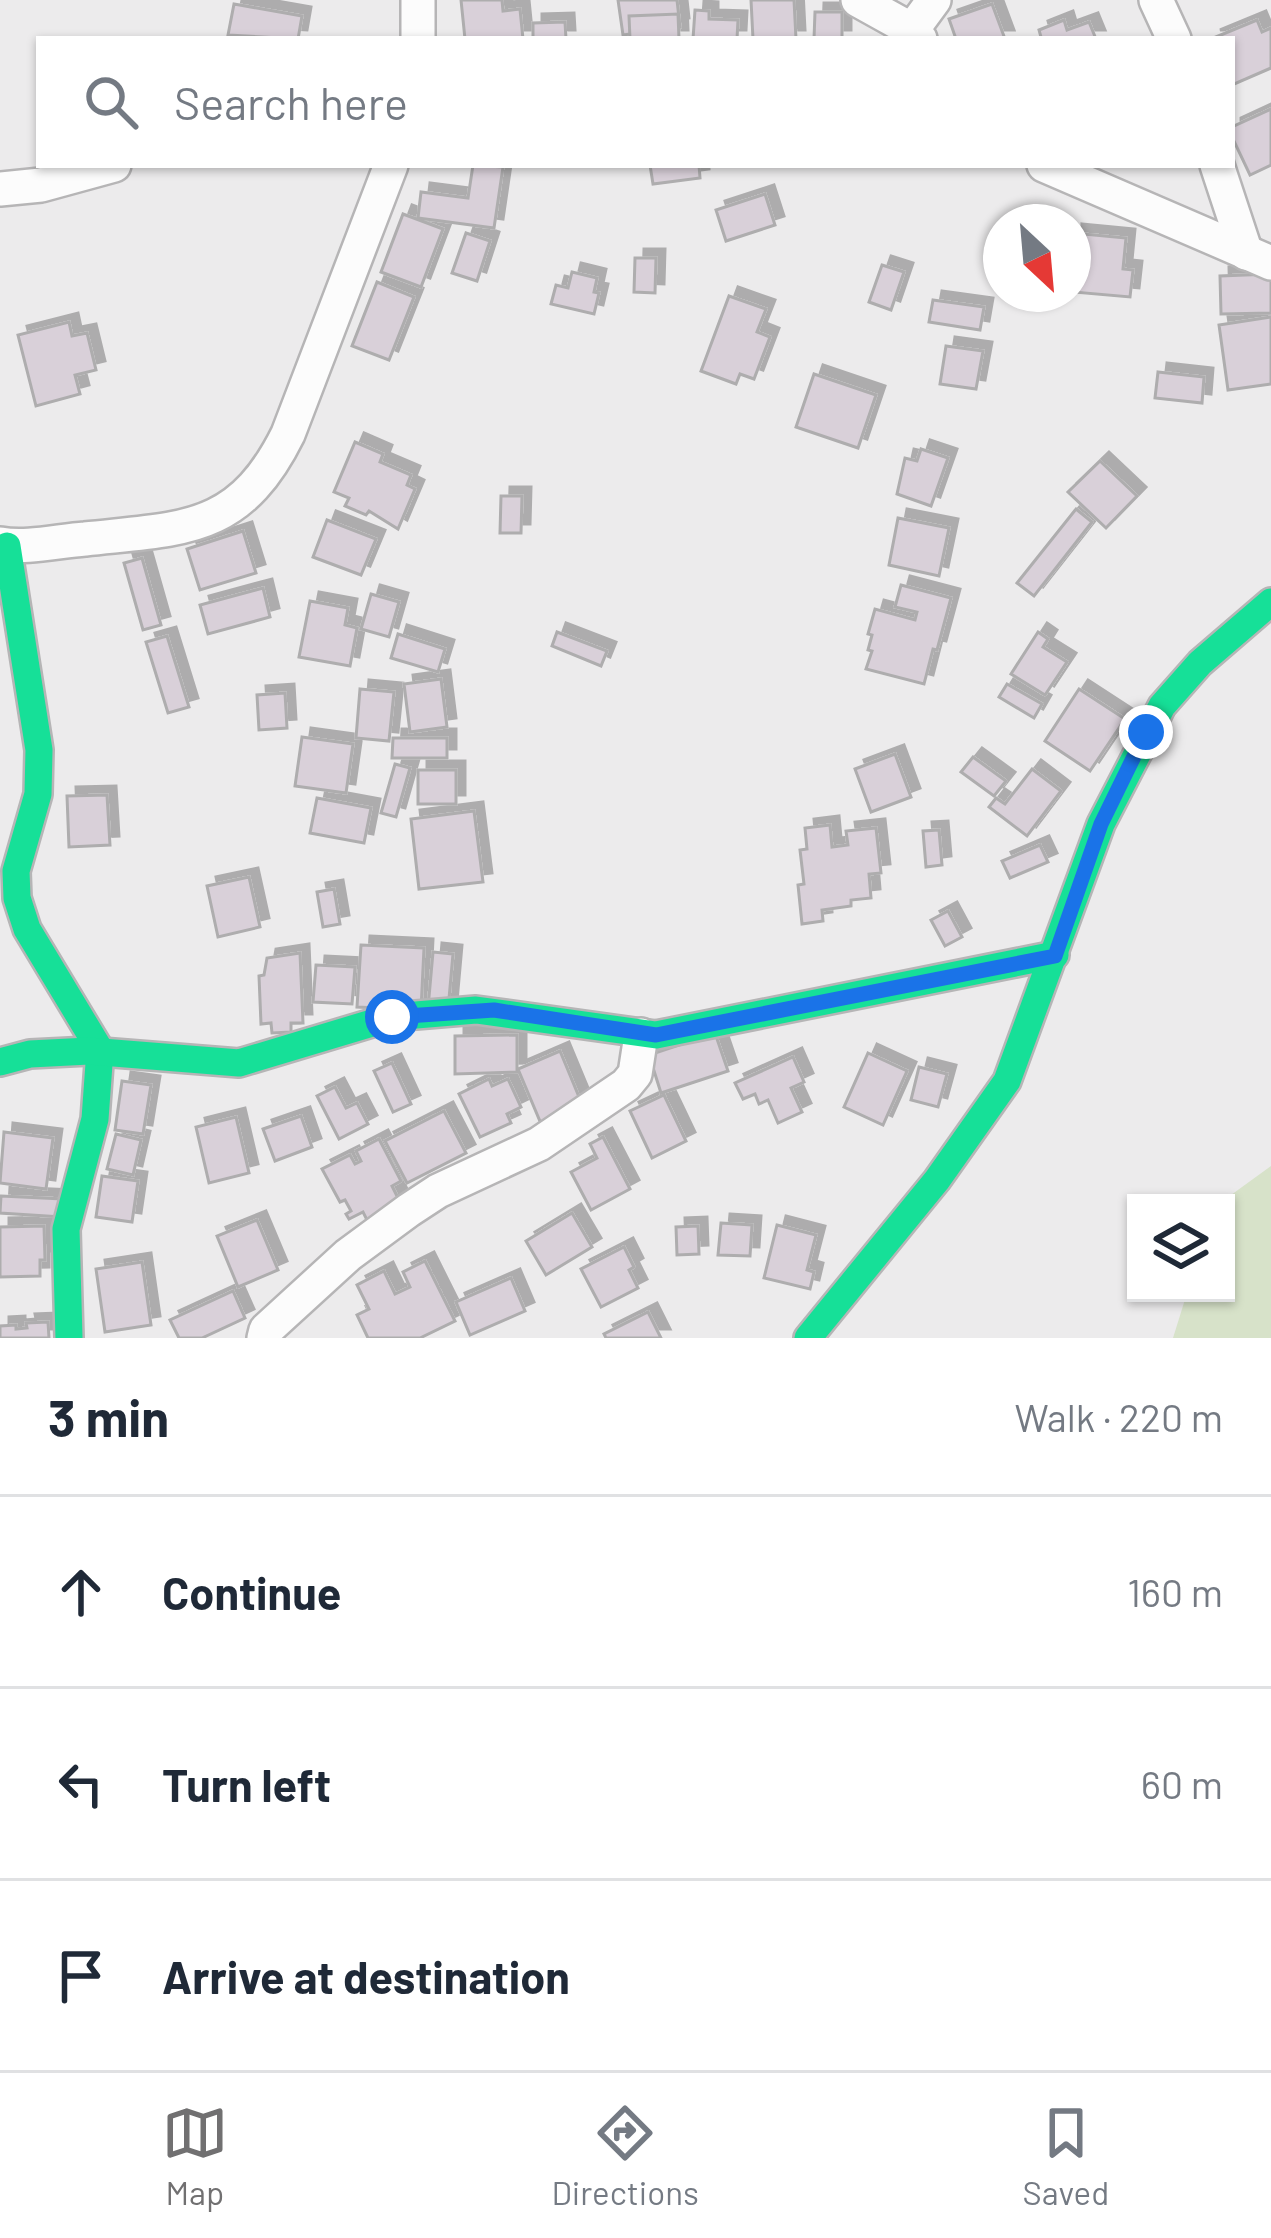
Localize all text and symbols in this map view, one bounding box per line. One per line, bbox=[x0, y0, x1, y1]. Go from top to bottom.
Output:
search box bbox=[36, 36, 1235, 168]
icon: search bbox=[78, 69, 144, 135]
text: Search here bbox=[174, 75, 408, 129]
north arrow bbox=[983, 204, 1091, 312]
route end bbox=[1119, 705, 1173, 759]
route start bbox=[365, 990, 419, 1044]
map controls bbox=[1127, 1194, 1235, 1302]
button: layers bbox=[1127, 1194, 1235, 1302]
text: 3 min bbox=[48, 1386, 169, 1447]
text: Walk · 220 m bbox=[1014, 1393, 1223, 1440]
icon: ahead bbox=[48, 1559, 114, 1625]
text: Continue bbox=[162, 1565, 341, 1619]
text: 160 m bbox=[1127, 1568, 1223, 1615]
icon: left bbox=[48, 1751, 114, 1817]
text: Turn left bbox=[162, 1757, 331, 1811]
text: 60 m bbox=[1141, 1760, 1223, 1807]
icon: arrive bbox=[48, 1943, 114, 2009]
text: Arrive at destination bbox=[162, 1949, 570, 2003]
tab: Map bbox=[162, 2100, 228, 2212]
tab: Directions bbox=[551, 2100, 699, 2212]
tab: Saved bbox=[1023, 2100, 1109, 2212]

